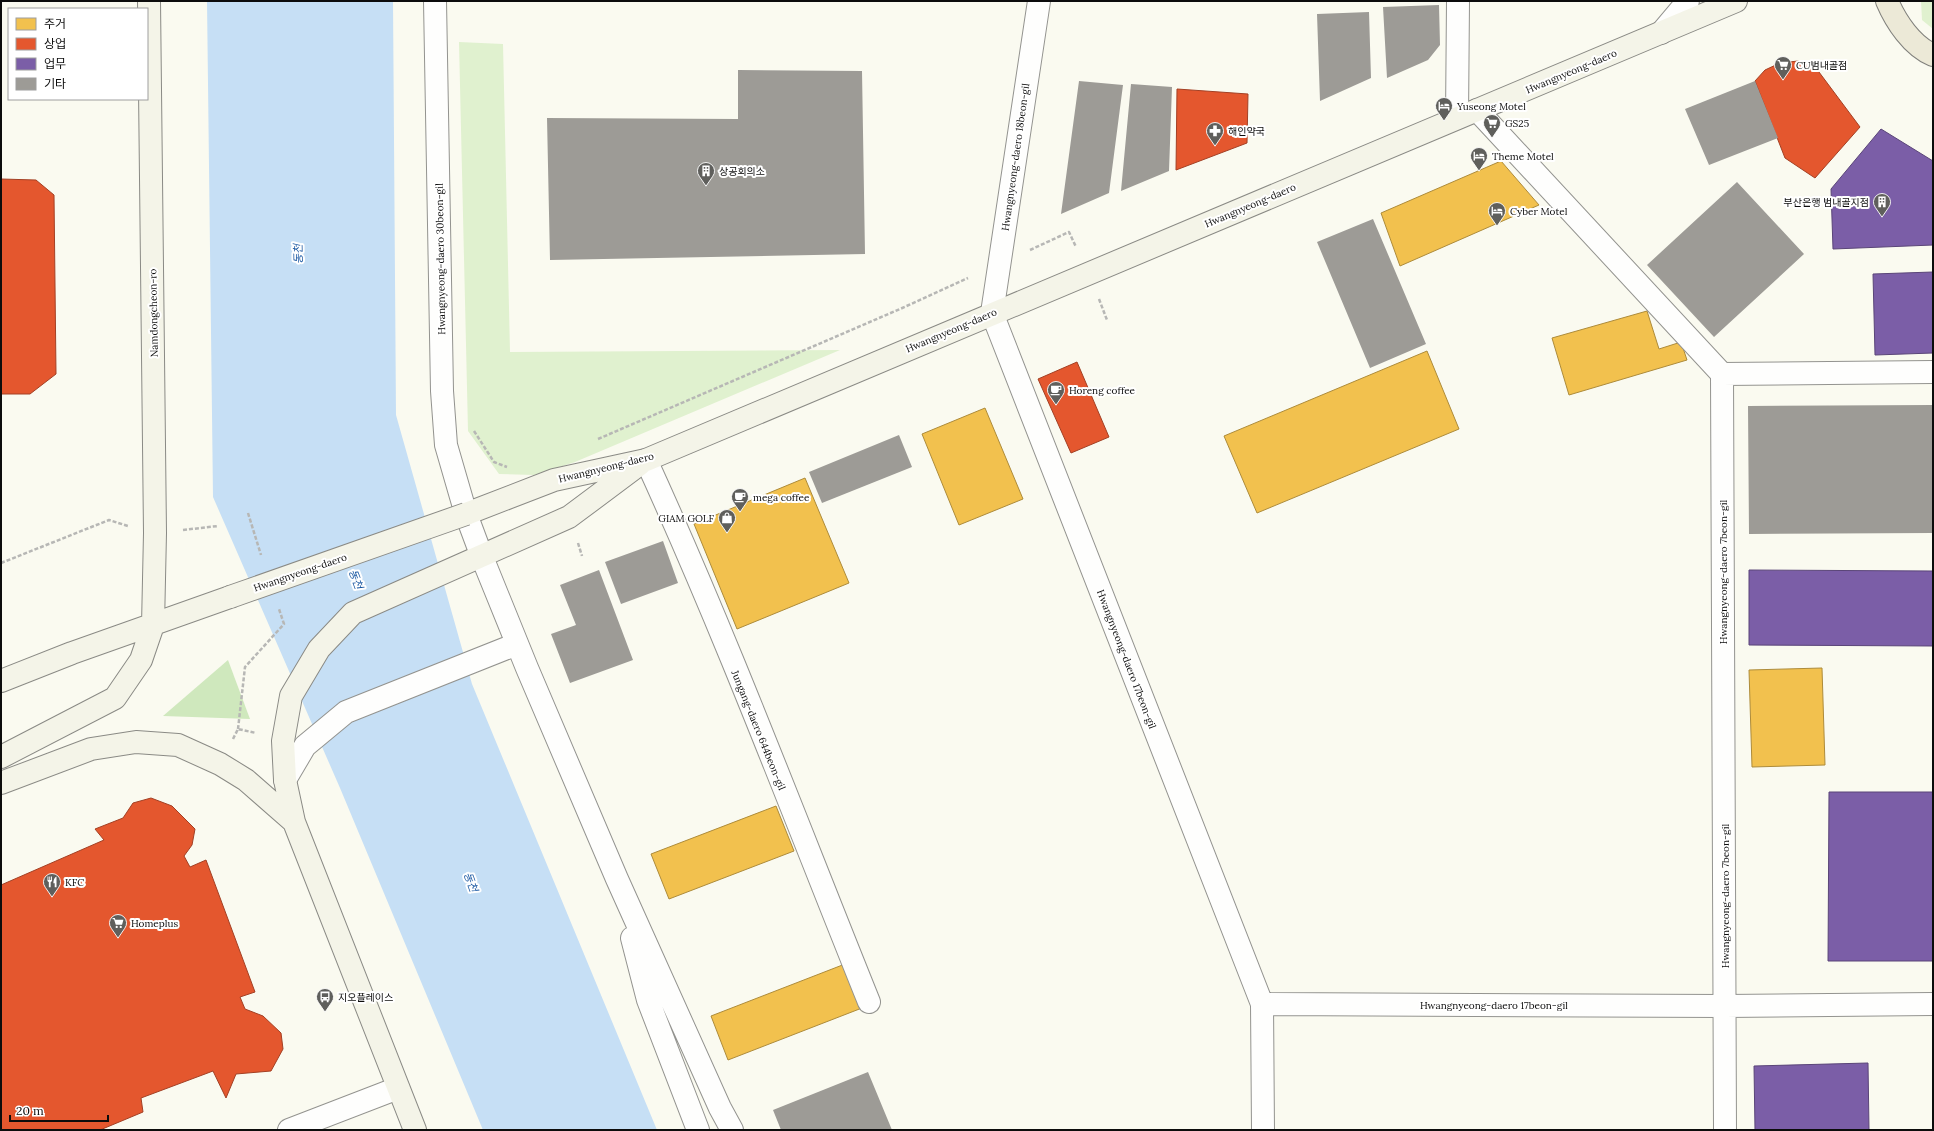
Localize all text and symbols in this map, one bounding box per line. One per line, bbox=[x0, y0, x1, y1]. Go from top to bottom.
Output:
legend bbox=[8, 8, 148, 100]
text: 주거 bbox=[44, 16, 66, 31]
text: 상업 bbox=[44, 36, 66, 51]
street label: Hwangnyeong-daero bbox=[1524, 46, 1619, 97]
supermarket icon: CU범내골점 bbox=[1773, 55, 1793, 80]
text: 업무 bbox=[44, 56, 66, 71]
place label: CU범내골점 bbox=[1796, 59, 1847, 72]
text: 기타 bbox=[44, 76, 66, 91]
street label: Hwangnyeong-daero 18beon-gil bbox=[999, 82, 1032, 232]
hotel icon: Yuseong Motel bbox=[1434, 96, 1454, 121]
place label: Yuseong Motel bbox=[1456, 100, 1526, 113]
supermarket icon: GS25 bbox=[1482, 113, 1502, 138]
place label: GS25 bbox=[1505, 117, 1529, 130]
pharmacy icon: 해인약국 bbox=[1205, 121, 1225, 146]
place label: 해인약국 bbox=[1228, 125, 1265, 138]
hotel icon: Theme Motel bbox=[1469, 146, 1489, 171]
place label: Theme Motel bbox=[1492, 150, 1554, 163]
building icon: 상공회의소 bbox=[696, 161, 716, 186]
place label: 상공회의소 bbox=[719, 165, 765, 178]
street label: Hwangnyeong-daero bbox=[1203, 180, 1298, 231]
street label: Hwangnyeong-daero 30beon-gil bbox=[433, 183, 448, 335]
building icon: 부산은행 범내골지점 bbox=[1872, 192, 1892, 217]
place label: 부산은행 범내골지점 bbox=[1784, 196, 1869, 209]
hotel icon: Cyber Motel bbox=[1487, 201, 1507, 226]
place label: Cyber Motel bbox=[1510, 205, 1568, 218]
water label: 동천 bbox=[291, 242, 305, 264]
street label: Namdongcheon-ro bbox=[146, 268, 161, 357]
street label: Hwangnyeong-daero bbox=[904, 305, 999, 356]
cafe icon: Horeng coffee bbox=[1046, 380, 1066, 405]
place label: Horeng coffee bbox=[1069, 384, 1136, 397]
street label: Hwangnyeong-daero bbox=[557, 449, 655, 486]
cafe icon: mega coffee bbox=[730, 487, 750, 512]
place label: mega coffee bbox=[753, 491, 810, 504]
street label: Hwangnyeong-daero 7beon-gil bbox=[1717, 500, 1730, 644]
shop icon: GIAM GOLF bbox=[717, 508, 737, 533]
place label: GIAM GOLF bbox=[658, 512, 715, 525]
street label: Hwangnyeong-daero bbox=[252, 550, 349, 595]
water label: 동천 bbox=[346, 567, 367, 593]
street label: Hwangnyeong-daero 17beon-gil bbox=[1094, 588, 1159, 731]
street label: Jungang-daero 644beon-gil bbox=[728, 667, 789, 792]
street label: Hwangnyeong-daero 7beon-gil bbox=[1719, 824, 1732, 968]
water label: 동천 bbox=[461, 870, 482, 896]
restaurant icon: KFC bbox=[42, 872, 62, 897]
place label: KFC bbox=[65, 876, 84, 889]
supermarket icon: Homeplus bbox=[108, 913, 128, 938]
place label: Homeplus bbox=[131, 917, 178, 930]
bus stop icon: 지오플레이스 bbox=[315, 987, 335, 1012]
place label: 지오플레이스 bbox=[338, 991, 393, 1004]
street label: Hwangnyeong-daero 17beon-gil bbox=[1420, 999, 1568, 1012]
scale bar bbox=[10, 1097, 108, 1123]
text: 20 m bbox=[16, 1103, 44, 1118]

